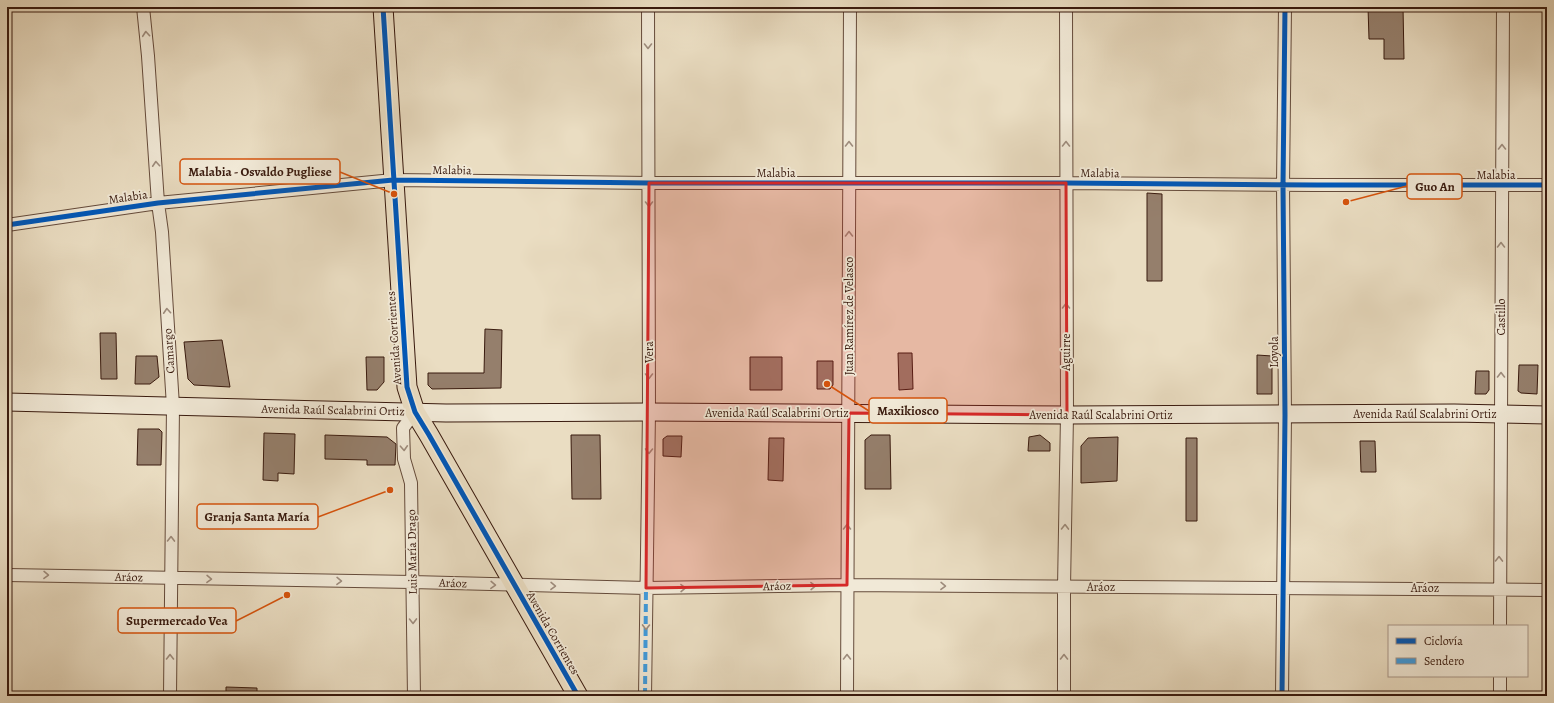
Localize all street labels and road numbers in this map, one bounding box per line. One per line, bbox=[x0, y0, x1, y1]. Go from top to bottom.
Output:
street label: Malabia bbox=[432, 162, 472, 178]
street label: Malabia bbox=[756, 165, 796, 181]
street label: Malabia bbox=[1080, 165, 1120, 181]
street label: Malabia bbox=[1476, 167, 1516, 183]
street label: Malabia bbox=[107, 186, 149, 208]
street label: Juan Ramírez de Velasco bbox=[841, 257, 857, 375]
street label: Avenida Corrientes bbox=[383, 291, 405, 386]
street label: Castillo bbox=[1493, 298, 1509, 336]
street label: Camargo bbox=[159, 328, 179, 374]
street label: Aguirre bbox=[1058, 333, 1074, 372]
street label: Loyola bbox=[1266, 336, 1282, 368]
street label: Vera bbox=[641, 341, 657, 364]
street label: Avenida Raúl Scalabrini Ortiz bbox=[260, 401, 405, 419]
street label: Avenida Raúl Scalabrini Ortiz bbox=[704, 405, 849, 421]
street label: Avenida Raúl Scalabrini Ortiz bbox=[1352, 406, 1497, 422]
street label: Avenida Raúl Scalabrini Ortiz bbox=[1028, 407, 1173, 423]
street label: Luis María Drago bbox=[403, 509, 421, 595]
street label: Aráoz bbox=[114, 569, 143, 585]
street label: Aráoz bbox=[438, 574, 467, 591]
street label: Aráoz bbox=[762, 578, 791, 594]
street label: Aráoz bbox=[1086, 579, 1115, 595]
street label: Aráoz bbox=[1410, 580, 1439, 596]
street label: Avenida Corrientes bbox=[522, 588, 583, 678]

